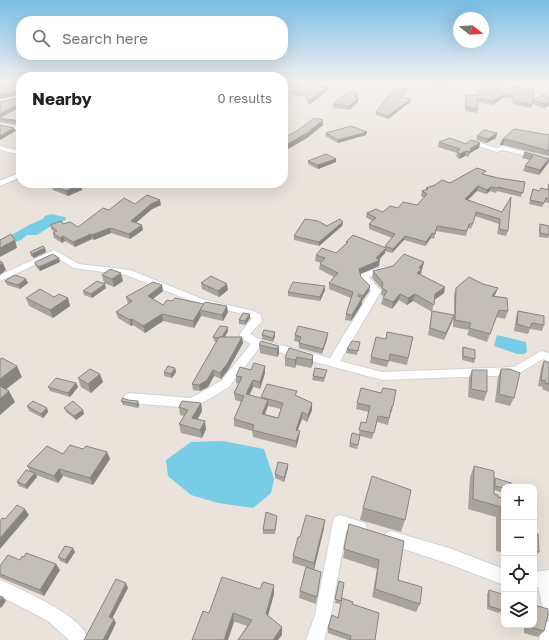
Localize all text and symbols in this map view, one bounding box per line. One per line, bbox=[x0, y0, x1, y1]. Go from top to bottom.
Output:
north arrow bbox=[453, 12, 489, 48]
search box bbox=[16, 16, 288, 60]
icon: search bbox=[30, 27, 52, 49]
text: Search here bbox=[62, 29, 148, 47]
text: Nearby bbox=[32, 88, 92, 109]
text: 0 results bbox=[217, 90, 272, 106]
map controls bbox=[501, 484, 537, 628]
button: + bbox=[501, 484, 537, 520]
button: − bbox=[501, 520, 537, 556]
button: locate bbox=[501, 556, 537, 592]
button: layers bbox=[501, 592, 537, 628]

